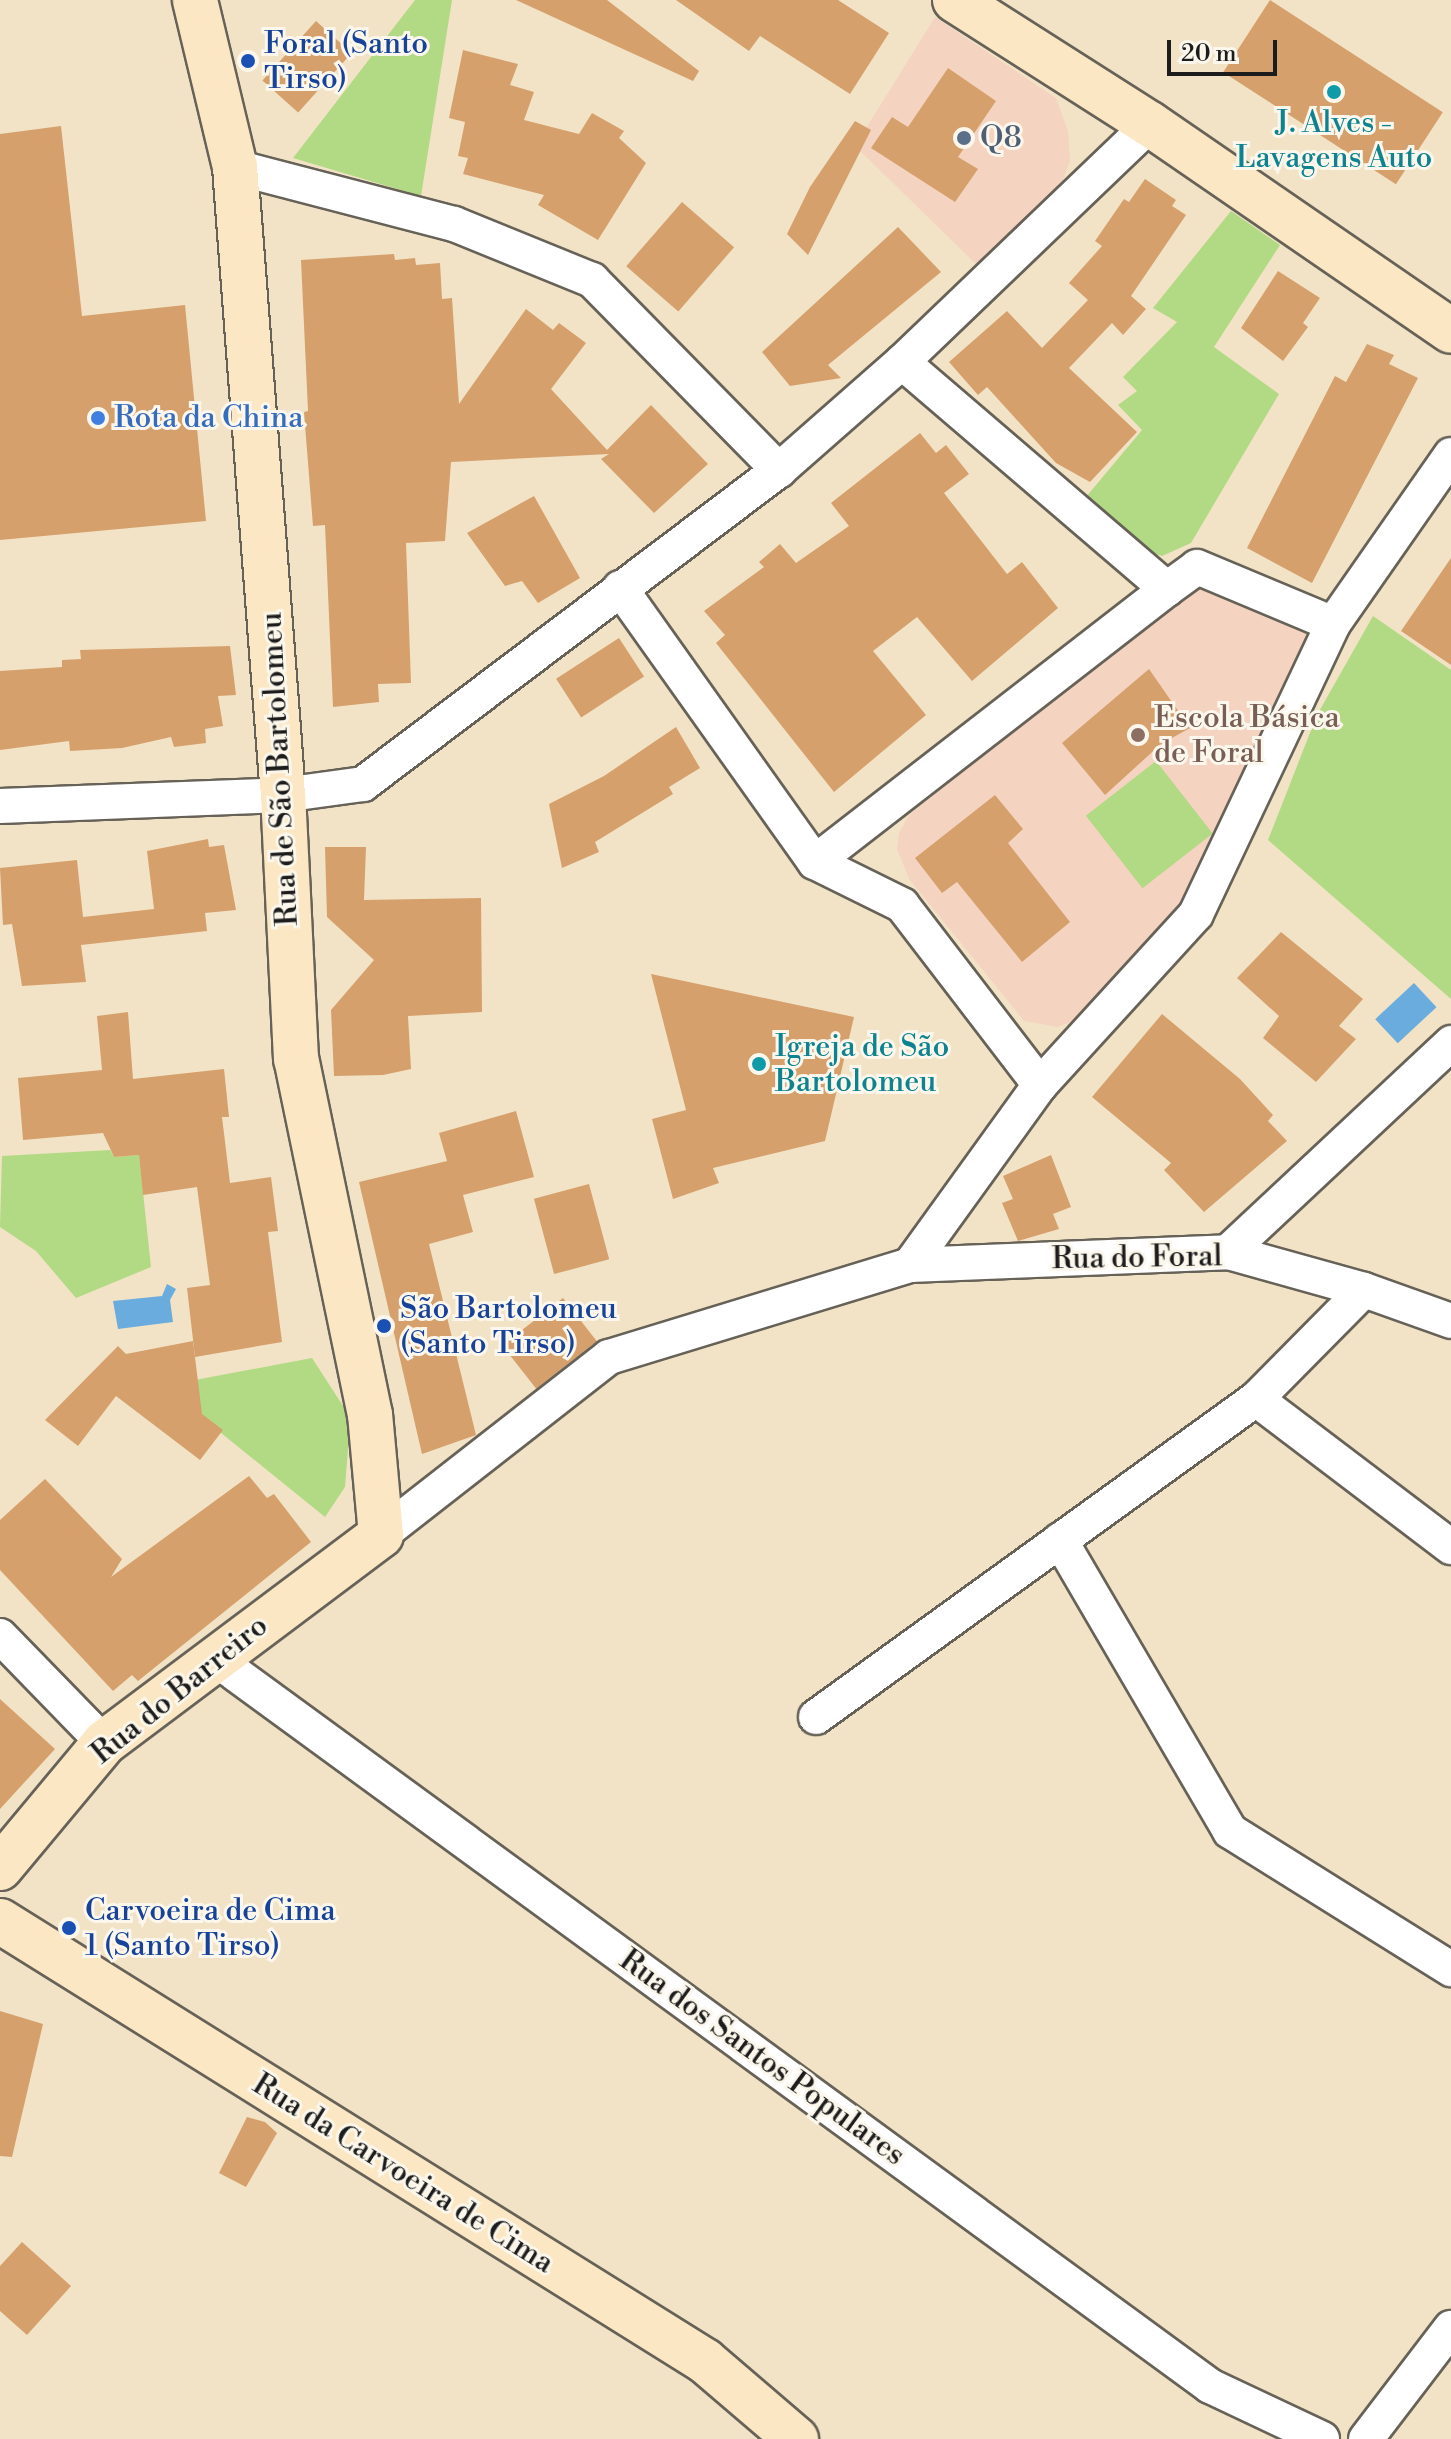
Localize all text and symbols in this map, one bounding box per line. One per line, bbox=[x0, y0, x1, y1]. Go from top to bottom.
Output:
scale bar bbox=[1171, 24, 1281, 74]
place label: Foral (Santo Tirso) bbox=[264, 26, 428, 96]
text: 20 m bbox=[1181, 39, 1237, 69]
marker: Foral (Santo Tirso) bbox=[239, 52, 257, 70]
marker: J. Alves - Lavagens Auto bbox=[1325, 83, 1343, 101]
place label: J. Alves - Lavagens Auto bbox=[1236, 105, 1432, 176]
place label: Q8 bbox=[980, 120, 1022, 156]
marker: Q8 bbox=[955, 129, 973, 147]
place label: Rota da China bbox=[114, 400, 303, 436]
marker: Rota da China bbox=[89, 409, 107, 427]
street label: Rua de São Bartolomeu bbox=[254, 611, 306, 927]
place label: Escola Básica de Foral bbox=[1154, 700, 1340, 770]
marker: Escola Básica de Foral bbox=[1129, 726, 1147, 744]
place label: Igreja de São Bartolomeu bbox=[775, 1029, 949, 1100]
marker: Igreja de São Bartolomeu bbox=[750, 1055, 768, 1073]
street label: Rua do Foral bbox=[1051, 1239, 1223, 1277]
place label: São Bartolomeu (Santo Tirso) bbox=[400, 1291, 617, 1362]
marker: São Bartolomeu (Santo Tirso) bbox=[375, 1317, 393, 1335]
street label: Rua do Barreiro bbox=[85, 1608, 275, 1772]
place label: Carvoeira de Cima 1 (Santo Tirso) bbox=[85, 1893, 336, 1964]
marker: Carvoeira de Cima 1 (Santo Tirso) bbox=[60, 1919, 78, 1937]
street label: Rua dos Santos Populares bbox=[612, 1942, 912, 2174]
street label: Rua da Carvoeira de Cima bbox=[246, 2066, 560, 2282]

